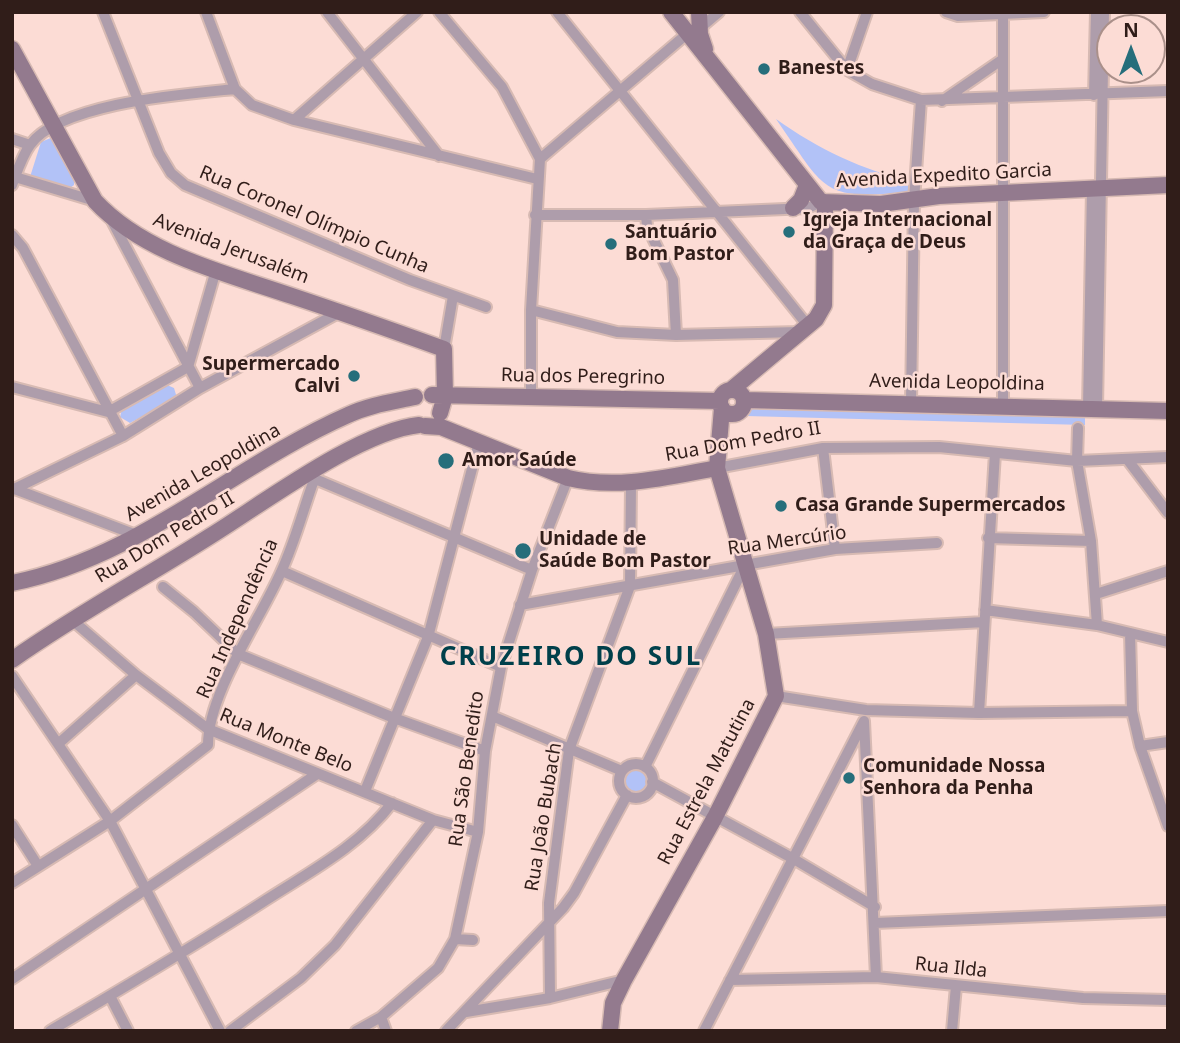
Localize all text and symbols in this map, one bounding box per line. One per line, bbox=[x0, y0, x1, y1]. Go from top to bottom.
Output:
north arrow bbox=[1096, 14, 1166, 84]
text: N bbox=[1123, 17, 1139, 43]
place label: Banestes bbox=[778, 58, 864, 80]
marker: Banestes bbox=[756, 61, 772, 77]
street label: Avenida Expedito Garcia bbox=[836, 159, 1052, 193]
street label: Rua Coronel Olímpio Cunha bbox=[196, 161, 432, 279]
street label: Avenida Jerusalém bbox=[150, 209, 312, 289]
place label: Igreja Internacional da Graça de Deus bbox=[803, 210, 992, 254]
place label: Santuário Bom Pastor bbox=[625, 222, 734, 266]
marker: Igreja Internacional da Graça de Deus bbox=[781, 224, 797, 240]
marker: Santuário Bom Pastor bbox=[603, 236, 619, 252]
place label: Supermercado Calvi bbox=[202, 354, 340, 398]
street label: Rua dos Peregrino bbox=[501, 364, 665, 390]
marker: Supermercado Calvi bbox=[346, 368, 362, 384]
street label: Avenida Leopoldina bbox=[869, 370, 1045, 396]
street label: Rua Dom Pedro II bbox=[663, 417, 823, 467]
street label: Avenida Leopoldina bbox=[121, 419, 285, 527]
place label: Amor Saúde bbox=[462, 450, 577, 472]
marker: Amor Saúde bbox=[436, 451, 456, 471]
street label: Rua Dom Pedro II bbox=[91, 488, 239, 588]
place label: Casa Grande Supermercados bbox=[795, 495, 1066, 517]
marker: Casa Grande Supermercados bbox=[773, 498, 789, 514]
street label: Rua Mercúrio bbox=[726, 521, 848, 561]
place label: Unidade de Saúde Bom Pastor bbox=[539, 529, 711, 573]
street label: Rua Independência bbox=[192, 535, 284, 703]
marker: Unidade de Saúde Bom Pastor bbox=[513, 541, 533, 561]
district label: CRUZEIRO DO SUL bbox=[442, 642, 700, 674]
street label: Rua São Benedito bbox=[445, 690, 489, 848]
street label: Rua Estrela Matutina bbox=[654, 695, 760, 869]
street label: Rua Monte Belo bbox=[216, 704, 356, 778]
street label: Rua João Bubach bbox=[521, 741, 567, 893]
place label: Comunidade Nossa Senhora da Penha bbox=[863, 756, 1045, 800]
marker: Comunidade Nossa Senhora da Penha bbox=[841, 770, 857, 786]
street label: Rua Ilda bbox=[914, 953, 988, 983]

